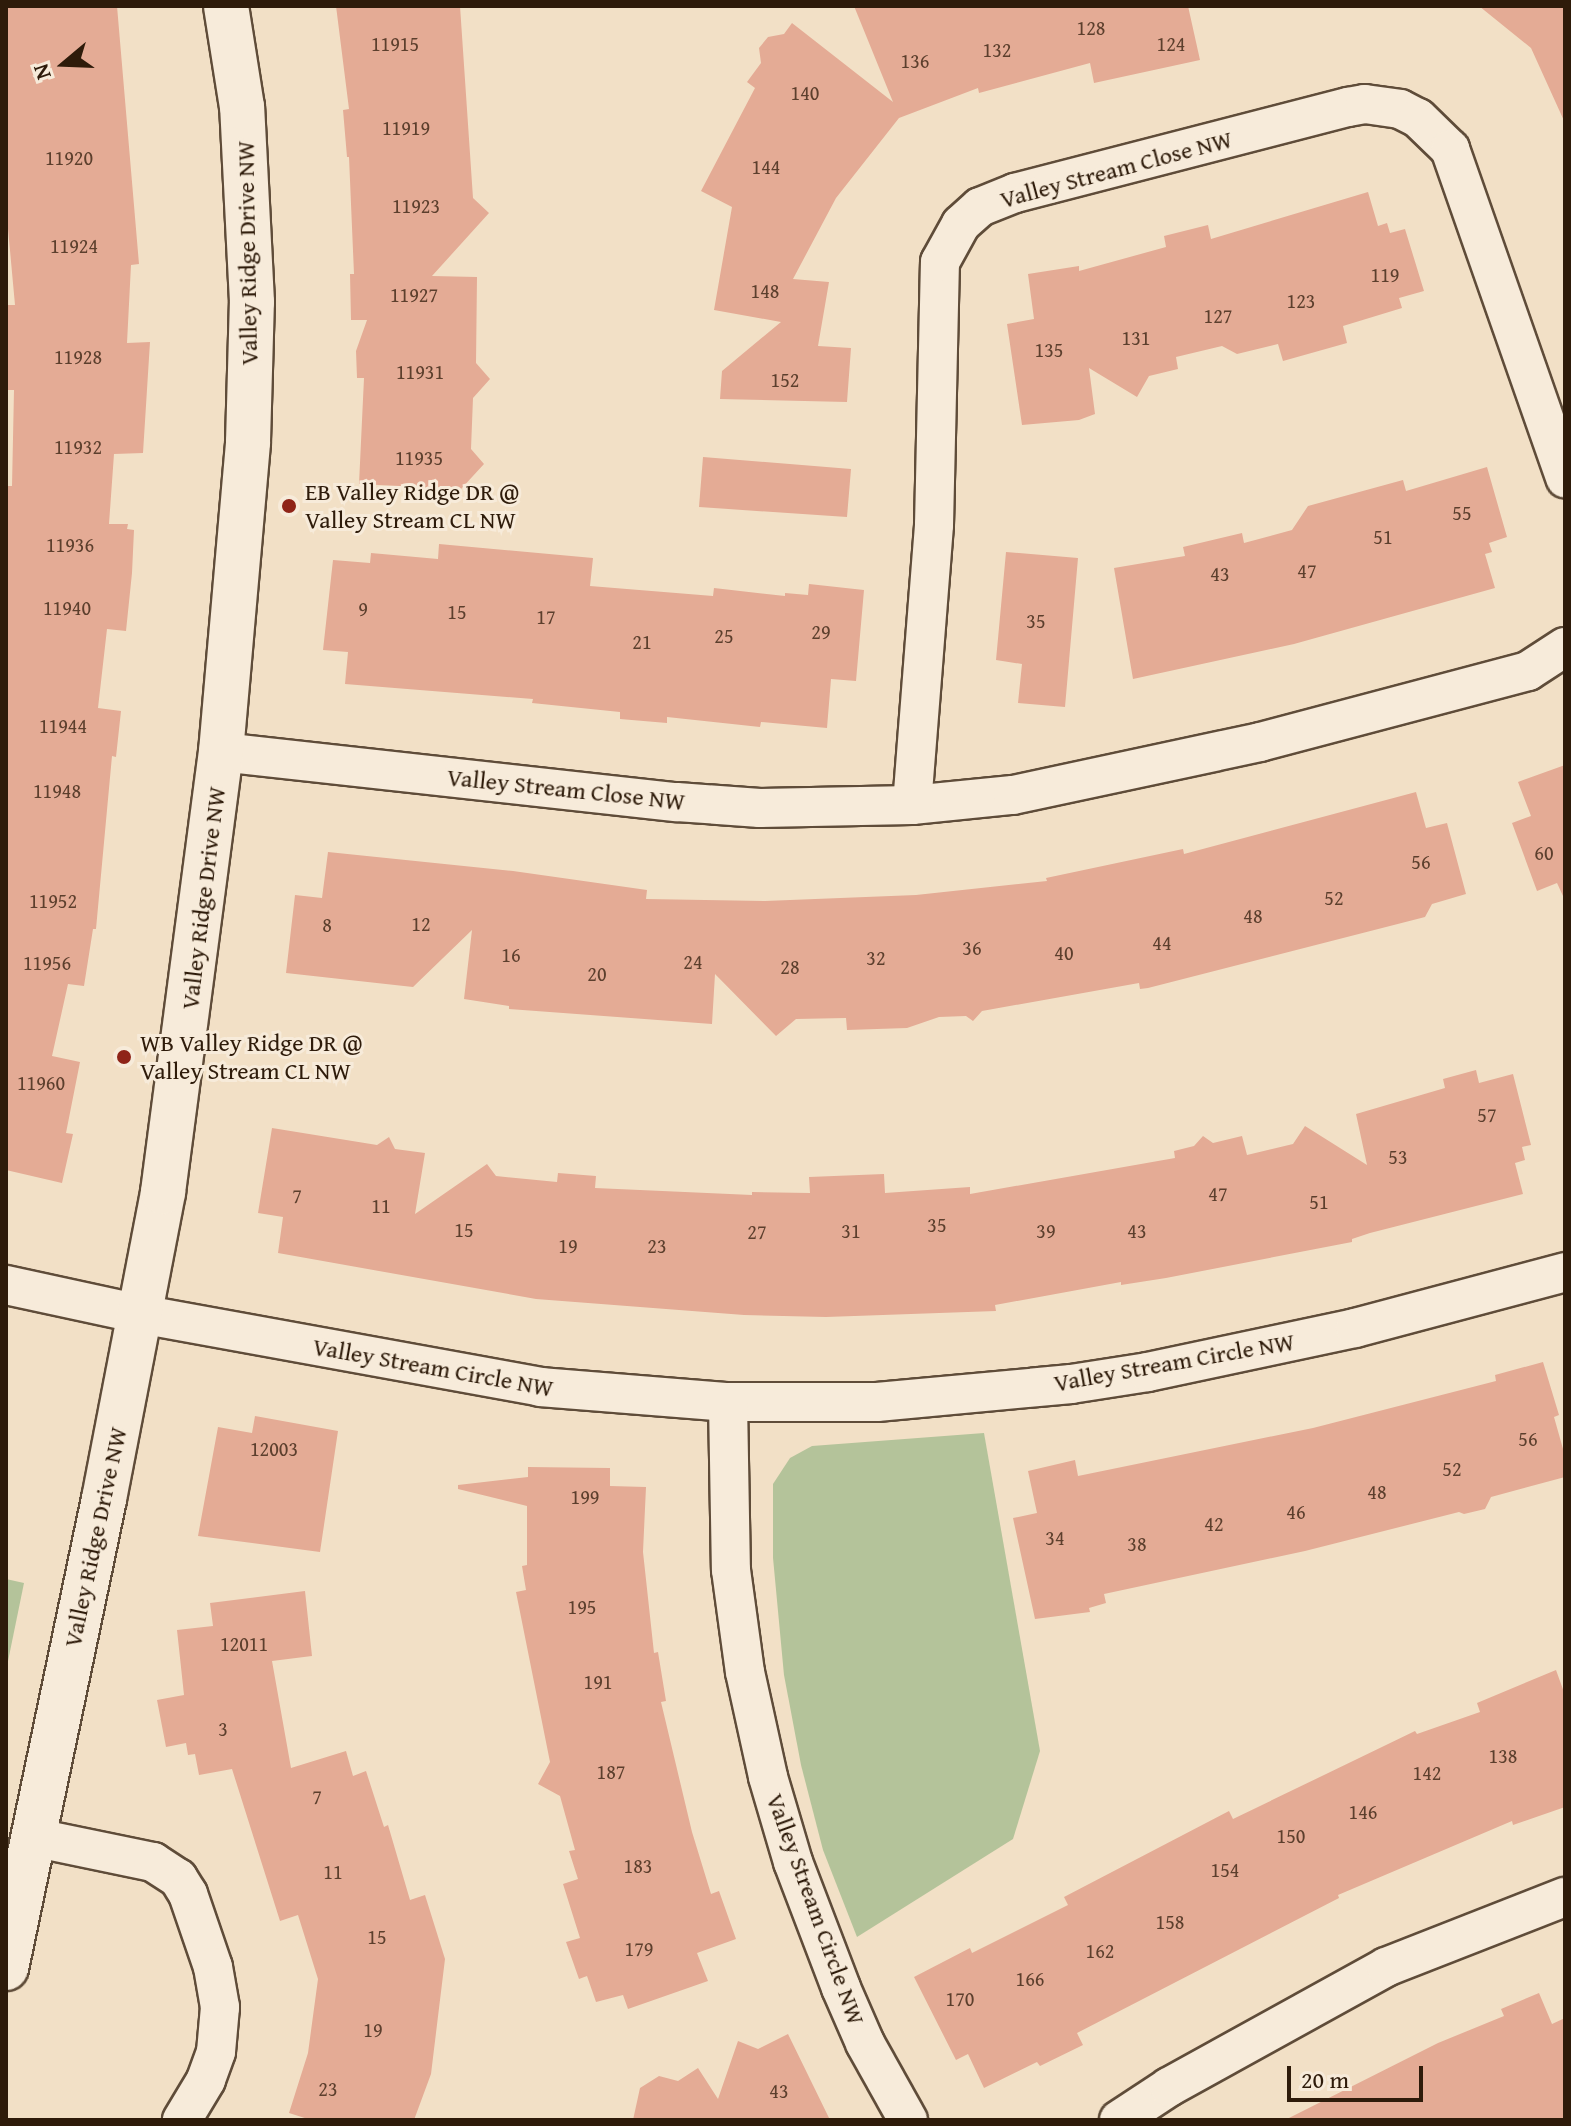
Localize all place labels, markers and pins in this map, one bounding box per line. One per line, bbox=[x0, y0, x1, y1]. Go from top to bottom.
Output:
place label: EB Valley Ridge DR @ Valley Stream CL NW bbox=[305, 478, 519, 534]
marker: EB Valley Ridge DR @ Valley Stream CL NW bbox=[280, 497, 298, 515]
place label: WB Valley Ridge DR @ Valley Stream CL NW bbox=[140, 1029, 362, 1085]
marker: WB Valley Ridge DR @ Valley Stream CL NW bbox=[115, 1048, 133, 1066]

